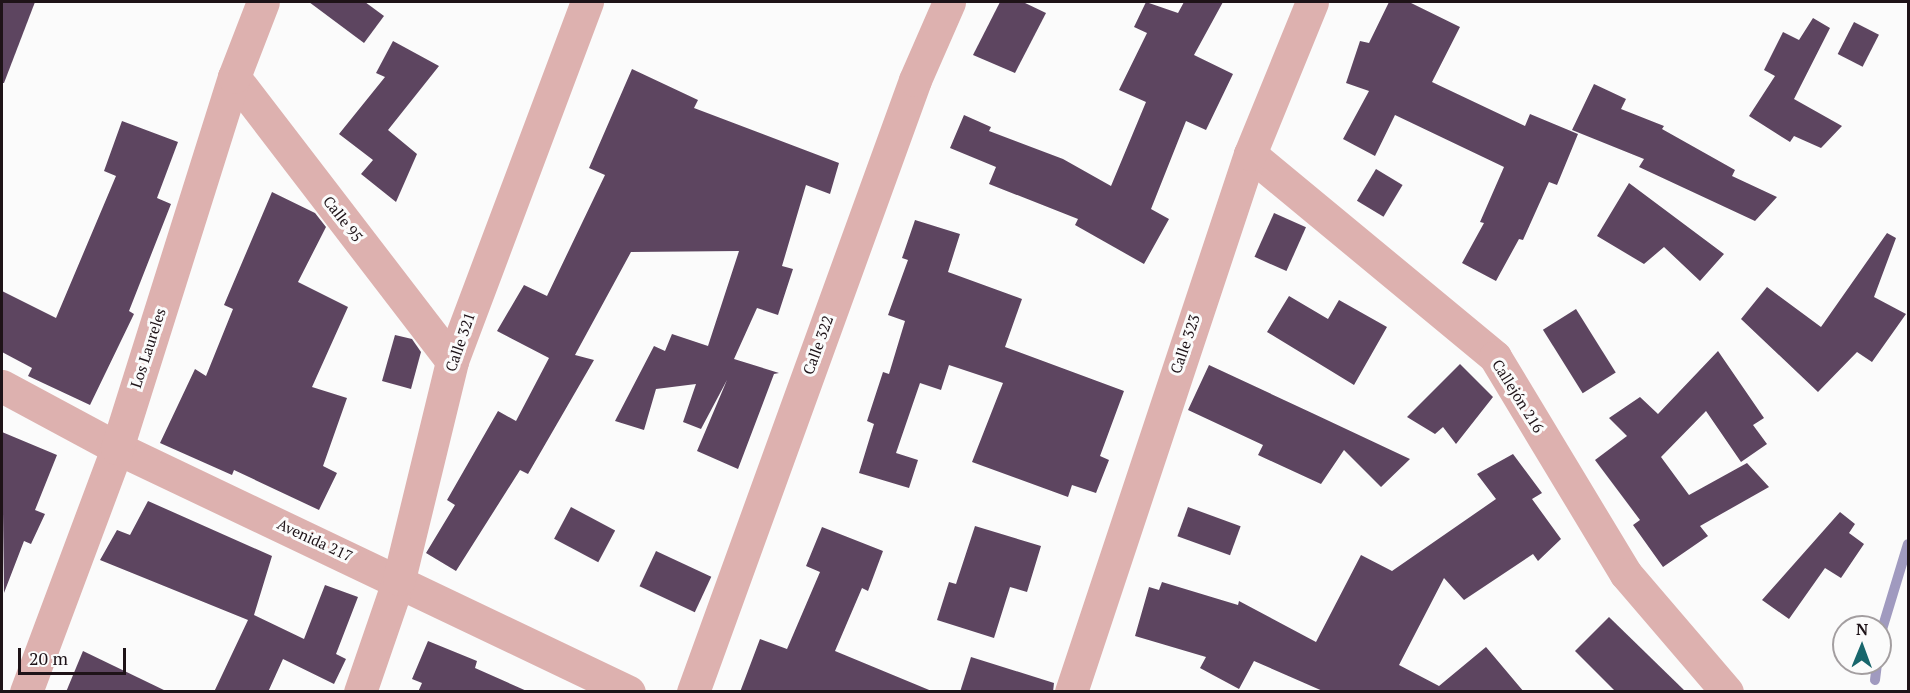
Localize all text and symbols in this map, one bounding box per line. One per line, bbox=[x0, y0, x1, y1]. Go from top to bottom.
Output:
street label: Calle 95 bbox=[319, 192, 367, 246]
street label: Los Laureles bbox=[127, 306, 169, 390]
street label: Calle 321 bbox=[441, 310, 479, 374]
street label: Calle 323 bbox=[1166, 312, 1204, 376]
street label: Calle 322 bbox=[799, 313, 837, 377]
street label: Callejón 216 bbox=[1488, 356, 1548, 436]
street label: Avenida 217 bbox=[274, 515, 356, 565]
north arrow bbox=[1832, 615, 1892, 675]
text: N bbox=[1856, 618, 1869, 640]
scale bar bbox=[21, 636, 129, 674]
text: 20 m bbox=[29, 646, 68, 670]

